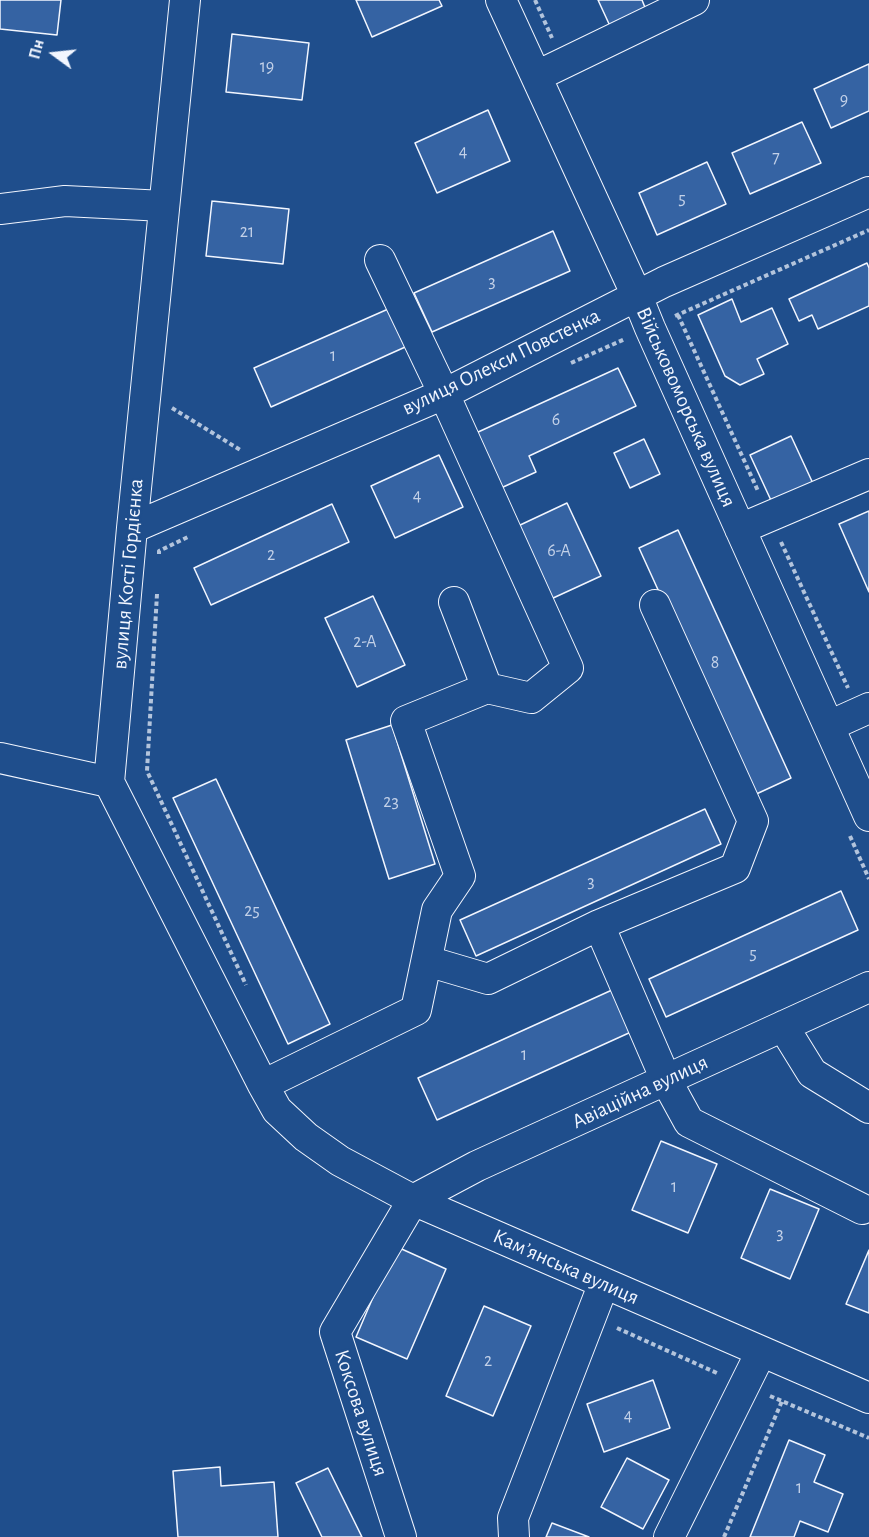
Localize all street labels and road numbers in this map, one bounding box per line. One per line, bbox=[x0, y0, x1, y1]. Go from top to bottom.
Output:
street label: вулиця Олекси Повстенка bbox=[398, 303, 604, 421]
street label: Військовоморська вулиця bbox=[630, 303, 742, 511]
street label: вулиця Кості Гордієнка bbox=[107, 478, 149, 670]
street label: Авіаційна вулиця bbox=[568, 1050, 712, 1134]
street label: Камʼянська вулиця bbox=[489, 1223, 643, 1311]
street label: Коксова вулиця bbox=[329, 1346, 393, 1480]

